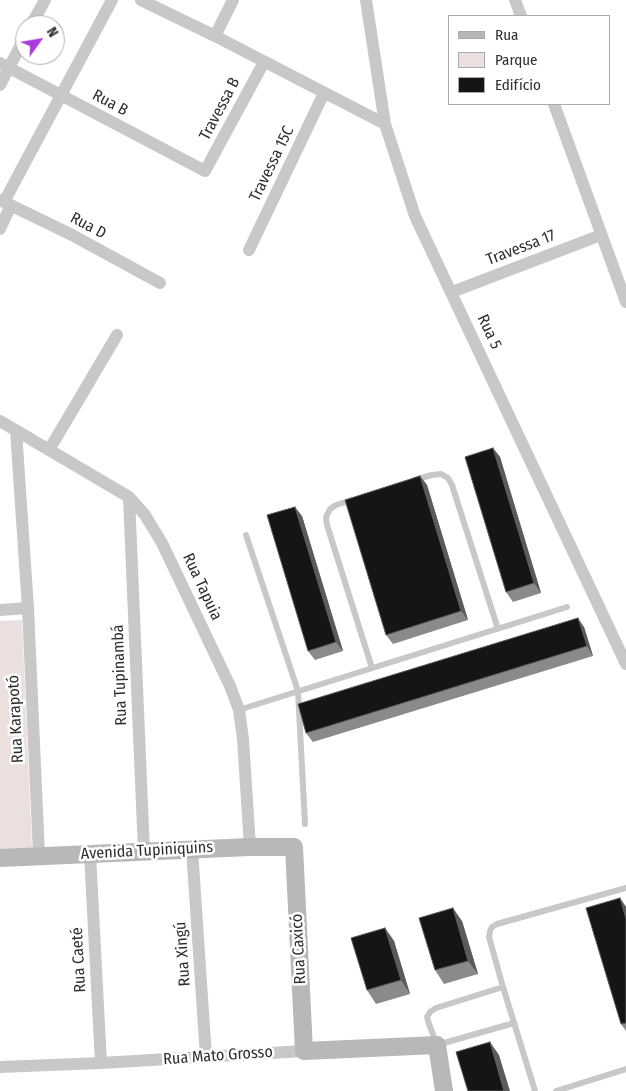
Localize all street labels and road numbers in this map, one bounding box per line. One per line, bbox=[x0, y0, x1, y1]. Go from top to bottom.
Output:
street label: Travessa B bbox=[195, 74, 245, 144]
street label: Rua B bbox=[89, 86, 131, 120]
street label: Travessa 15C bbox=[246, 123, 298, 205]
street label: Rua D bbox=[67, 209, 109, 243]
street label: Travessa 17 bbox=[484, 226, 558, 270]
street label: Rua 5 bbox=[473, 312, 505, 352]
street label: Rua Tapuia bbox=[178, 550, 226, 624]
street label: Rua Tupinambá bbox=[109, 624, 131, 726]
street label: Rua Karapotó bbox=[4, 674, 28, 764]
street label: Avenida Tupiniquins bbox=[80, 838, 214, 864]
street label: Rua Caxicó bbox=[288, 913, 310, 985]
street label: Rua Xingú bbox=[171, 921, 195, 987]
street label: Rua Caeté bbox=[68, 927, 90, 993]
street label: Rua Mato Grosso bbox=[163, 1043, 273, 1069]

